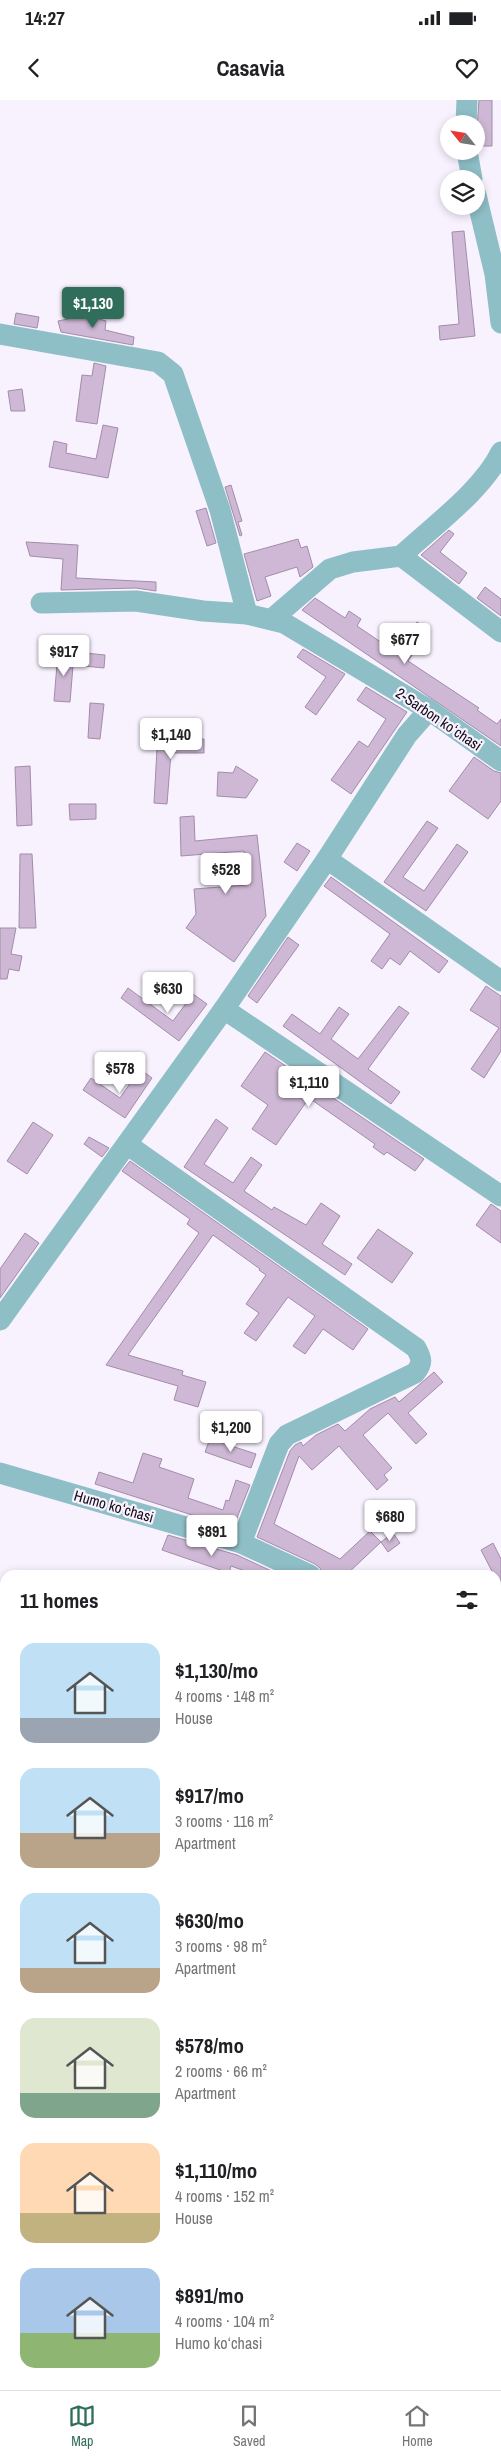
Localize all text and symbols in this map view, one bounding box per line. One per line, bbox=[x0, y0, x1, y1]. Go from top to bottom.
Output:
text: 14:27 bbox=[25, 5, 65, 31]
text: Casavia bbox=[216, 53, 285, 83]
icon: back bbox=[20, 54, 48, 82]
icon: heart bbox=[453, 54, 481, 82]
north arrow bbox=[440, 115, 485, 160]
map controls bbox=[440, 115, 485, 215]
button: layers bbox=[440, 170, 485, 215]
pin: $1,130 bbox=[52, 286, 134, 329]
text: $1,130 bbox=[73, 292, 113, 314]
pin: $677 bbox=[375, 622, 435, 665]
text: $677 bbox=[390, 628, 420, 650]
pin: $917 bbox=[34, 634, 94, 677]
text: $917 bbox=[49, 640, 79, 662]
street label: 2-Sarbon koʻchasi bbox=[392, 682, 486, 756]
pin: $1,140 bbox=[130, 718, 212, 760]
text: $1,140 bbox=[151, 723, 191, 745]
pin: $528 bbox=[196, 852, 256, 895]
text: $528 bbox=[211, 858, 241, 880]
pin: $630 bbox=[138, 972, 198, 1014]
text: $630 bbox=[153, 977, 183, 999]
pin: $578 bbox=[90, 1052, 150, 1094]
text: $578 bbox=[105, 1057, 135, 1079]
pin: $1,110 bbox=[268, 1066, 350, 1108]
text: $1,110 bbox=[289, 1071, 329, 1093]
pin: $1,200 bbox=[190, 1410, 272, 1453]
text: $1,200 bbox=[211, 1416, 251, 1438]
street label: Humo koʻchasi bbox=[72, 1485, 156, 1527]
pin: $680 bbox=[360, 1500, 420, 1542]
text: $680 bbox=[375, 1505, 405, 1527]
pin: $891 bbox=[182, 1514, 242, 1557]
text: $891 bbox=[197, 1520, 227, 1542]
text: 11 homes bbox=[20, 1586, 99, 1615]
icon: filters bbox=[453, 1586, 481, 1614]
text: $1,130/mo bbox=[175, 1656, 258, 1685]
icon: home bbox=[60, 1663, 120, 1723]
text: 4 rooms · 148 m² bbox=[175, 1685, 274, 1707]
text: House bbox=[175, 1707, 213, 1729]
text: $917/mo bbox=[175, 1781, 244, 1810]
icon: home bbox=[60, 1788, 120, 1848]
text: 3 rooms · 116 m² bbox=[175, 1810, 273, 1832]
text: Apartment bbox=[175, 1832, 236, 1854]
text: $630/mo bbox=[175, 1906, 244, 1935]
icon: home bbox=[60, 1913, 120, 1973]
text: 3 rooms · 98 m² bbox=[175, 1935, 267, 1957]
text: Apartment bbox=[175, 1957, 236, 1979]
text: $578/mo bbox=[175, 2031, 244, 2060]
icon: home bbox=[60, 2038, 120, 2098]
text: 2 rooms · 66 m² bbox=[175, 2060, 267, 2082]
text: Apartment bbox=[175, 2082, 236, 2104]
text: $1,110/mo bbox=[175, 2156, 257, 2185]
icon: home bbox=[60, 2163, 120, 2223]
text: 4 rooms · 152 m² bbox=[175, 2185, 274, 2207]
text: House bbox=[175, 2207, 213, 2229]
text: $891/mo bbox=[175, 2281, 244, 2310]
icon: home bbox=[60, 2288, 120, 2348]
text: 4 rooms · 104 m² bbox=[175, 2310, 274, 2332]
text: Humo koʻchasi bbox=[175, 2332, 262, 2354]
tab: Map bbox=[68, 2402, 96, 2450]
tab: Saved bbox=[233, 2402, 265, 2450]
tab: Home bbox=[402, 2402, 433, 2450]

